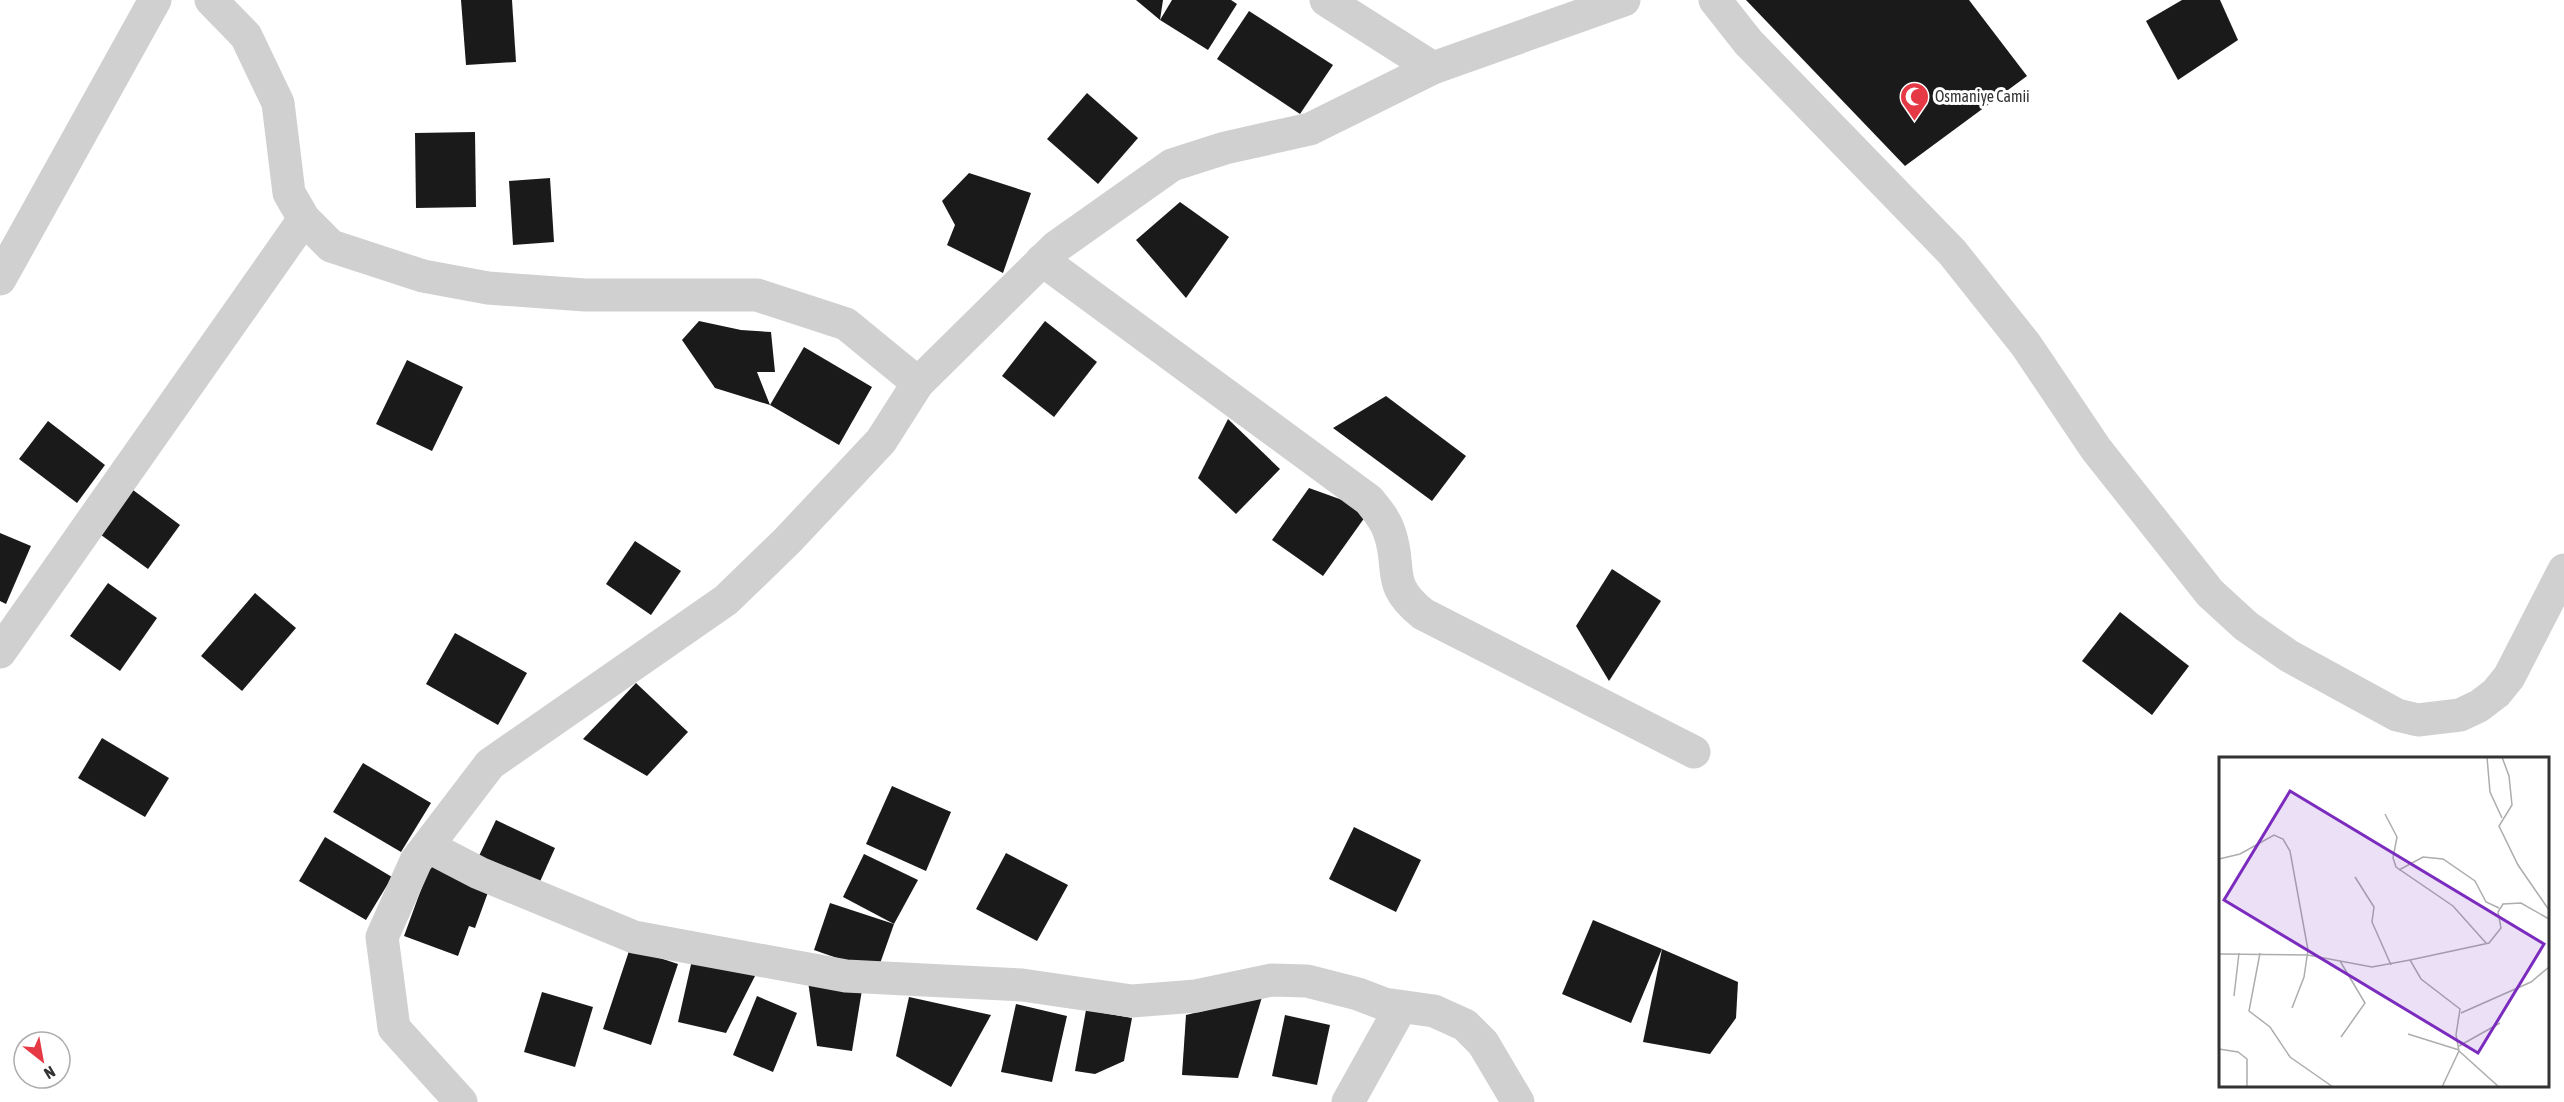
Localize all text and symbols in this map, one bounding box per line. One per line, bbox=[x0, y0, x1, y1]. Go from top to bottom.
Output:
mosque icon: Osmaniye Camii bbox=[1898, 80, 1930, 122]
place label: Osmaniye Camii bbox=[1935, 87, 2030, 106]
inset map bbox=[2219, 757, 2549, 1087]
north arrow bbox=[12, 1030, 72, 1090]
text: N bbox=[41, 1063, 58, 1083]

